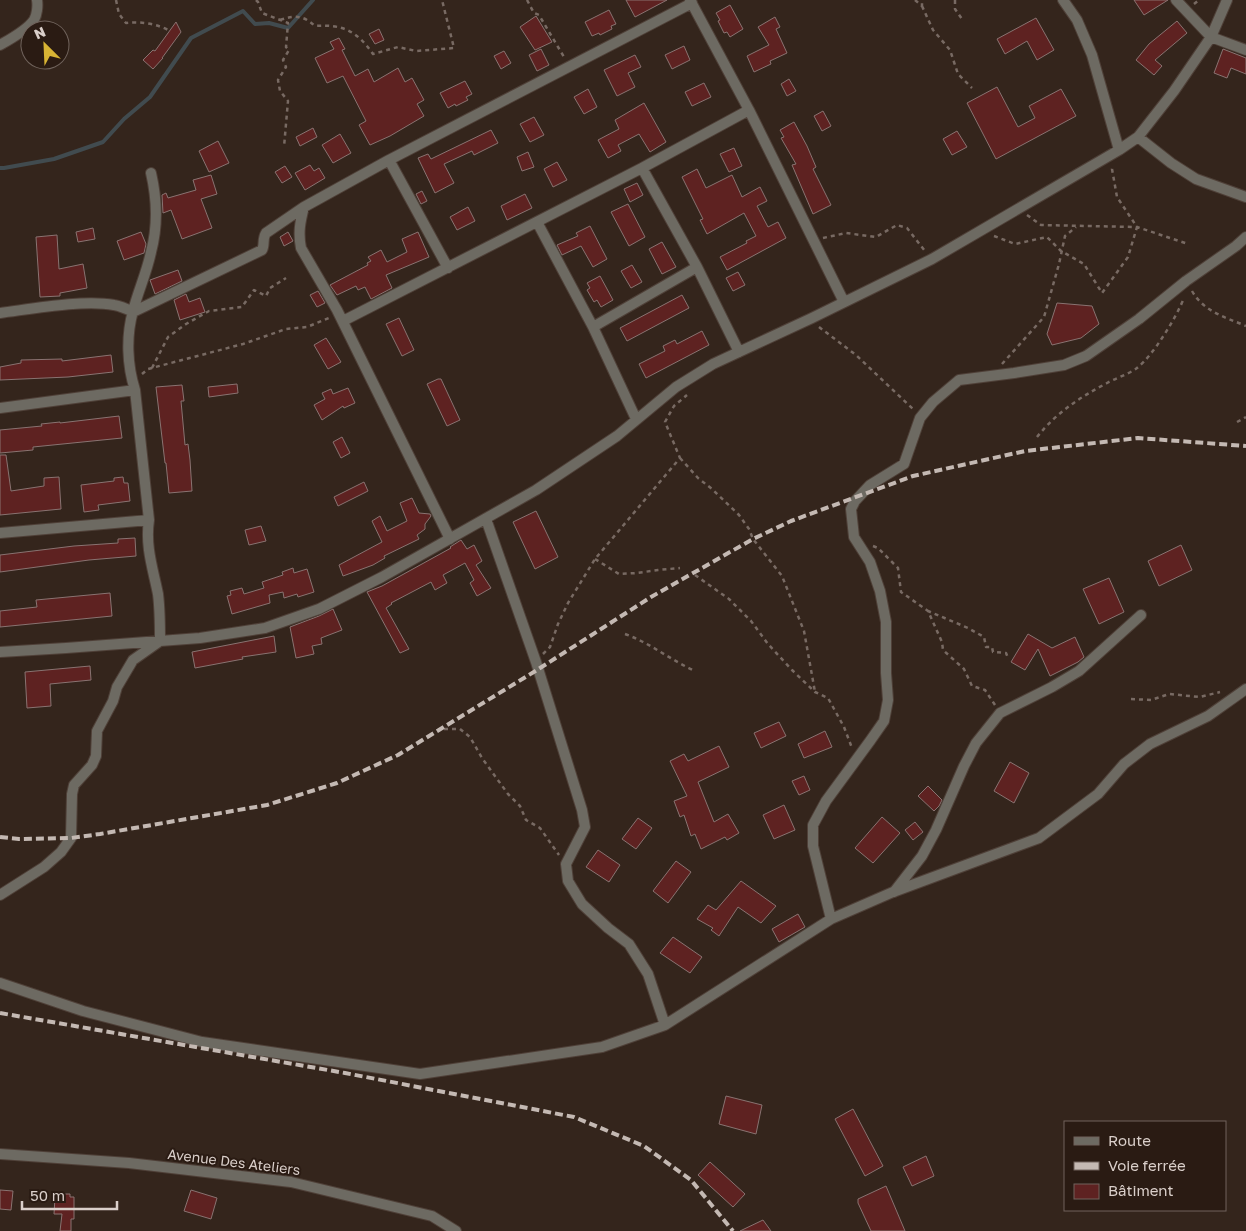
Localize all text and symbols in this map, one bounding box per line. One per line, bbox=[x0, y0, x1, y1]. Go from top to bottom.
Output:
north arrow bbox=[20, 20, 70, 70]
text: N bbox=[31, 23, 48, 43]
legend bbox=[1064, 1121, 1226, 1211]
text: Route bbox=[1108, 1131, 1151, 1149]
street label: Avenue Des Ateliers bbox=[167, 1145, 301, 1178]
text: Voie ferrée bbox=[1108, 1156, 1186, 1174]
scale bar bbox=[22, 1178, 118, 1210]
text: Bâtiment bbox=[1108, 1181, 1173, 1199]
text: 50 m bbox=[30, 1186, 65, 1204]

